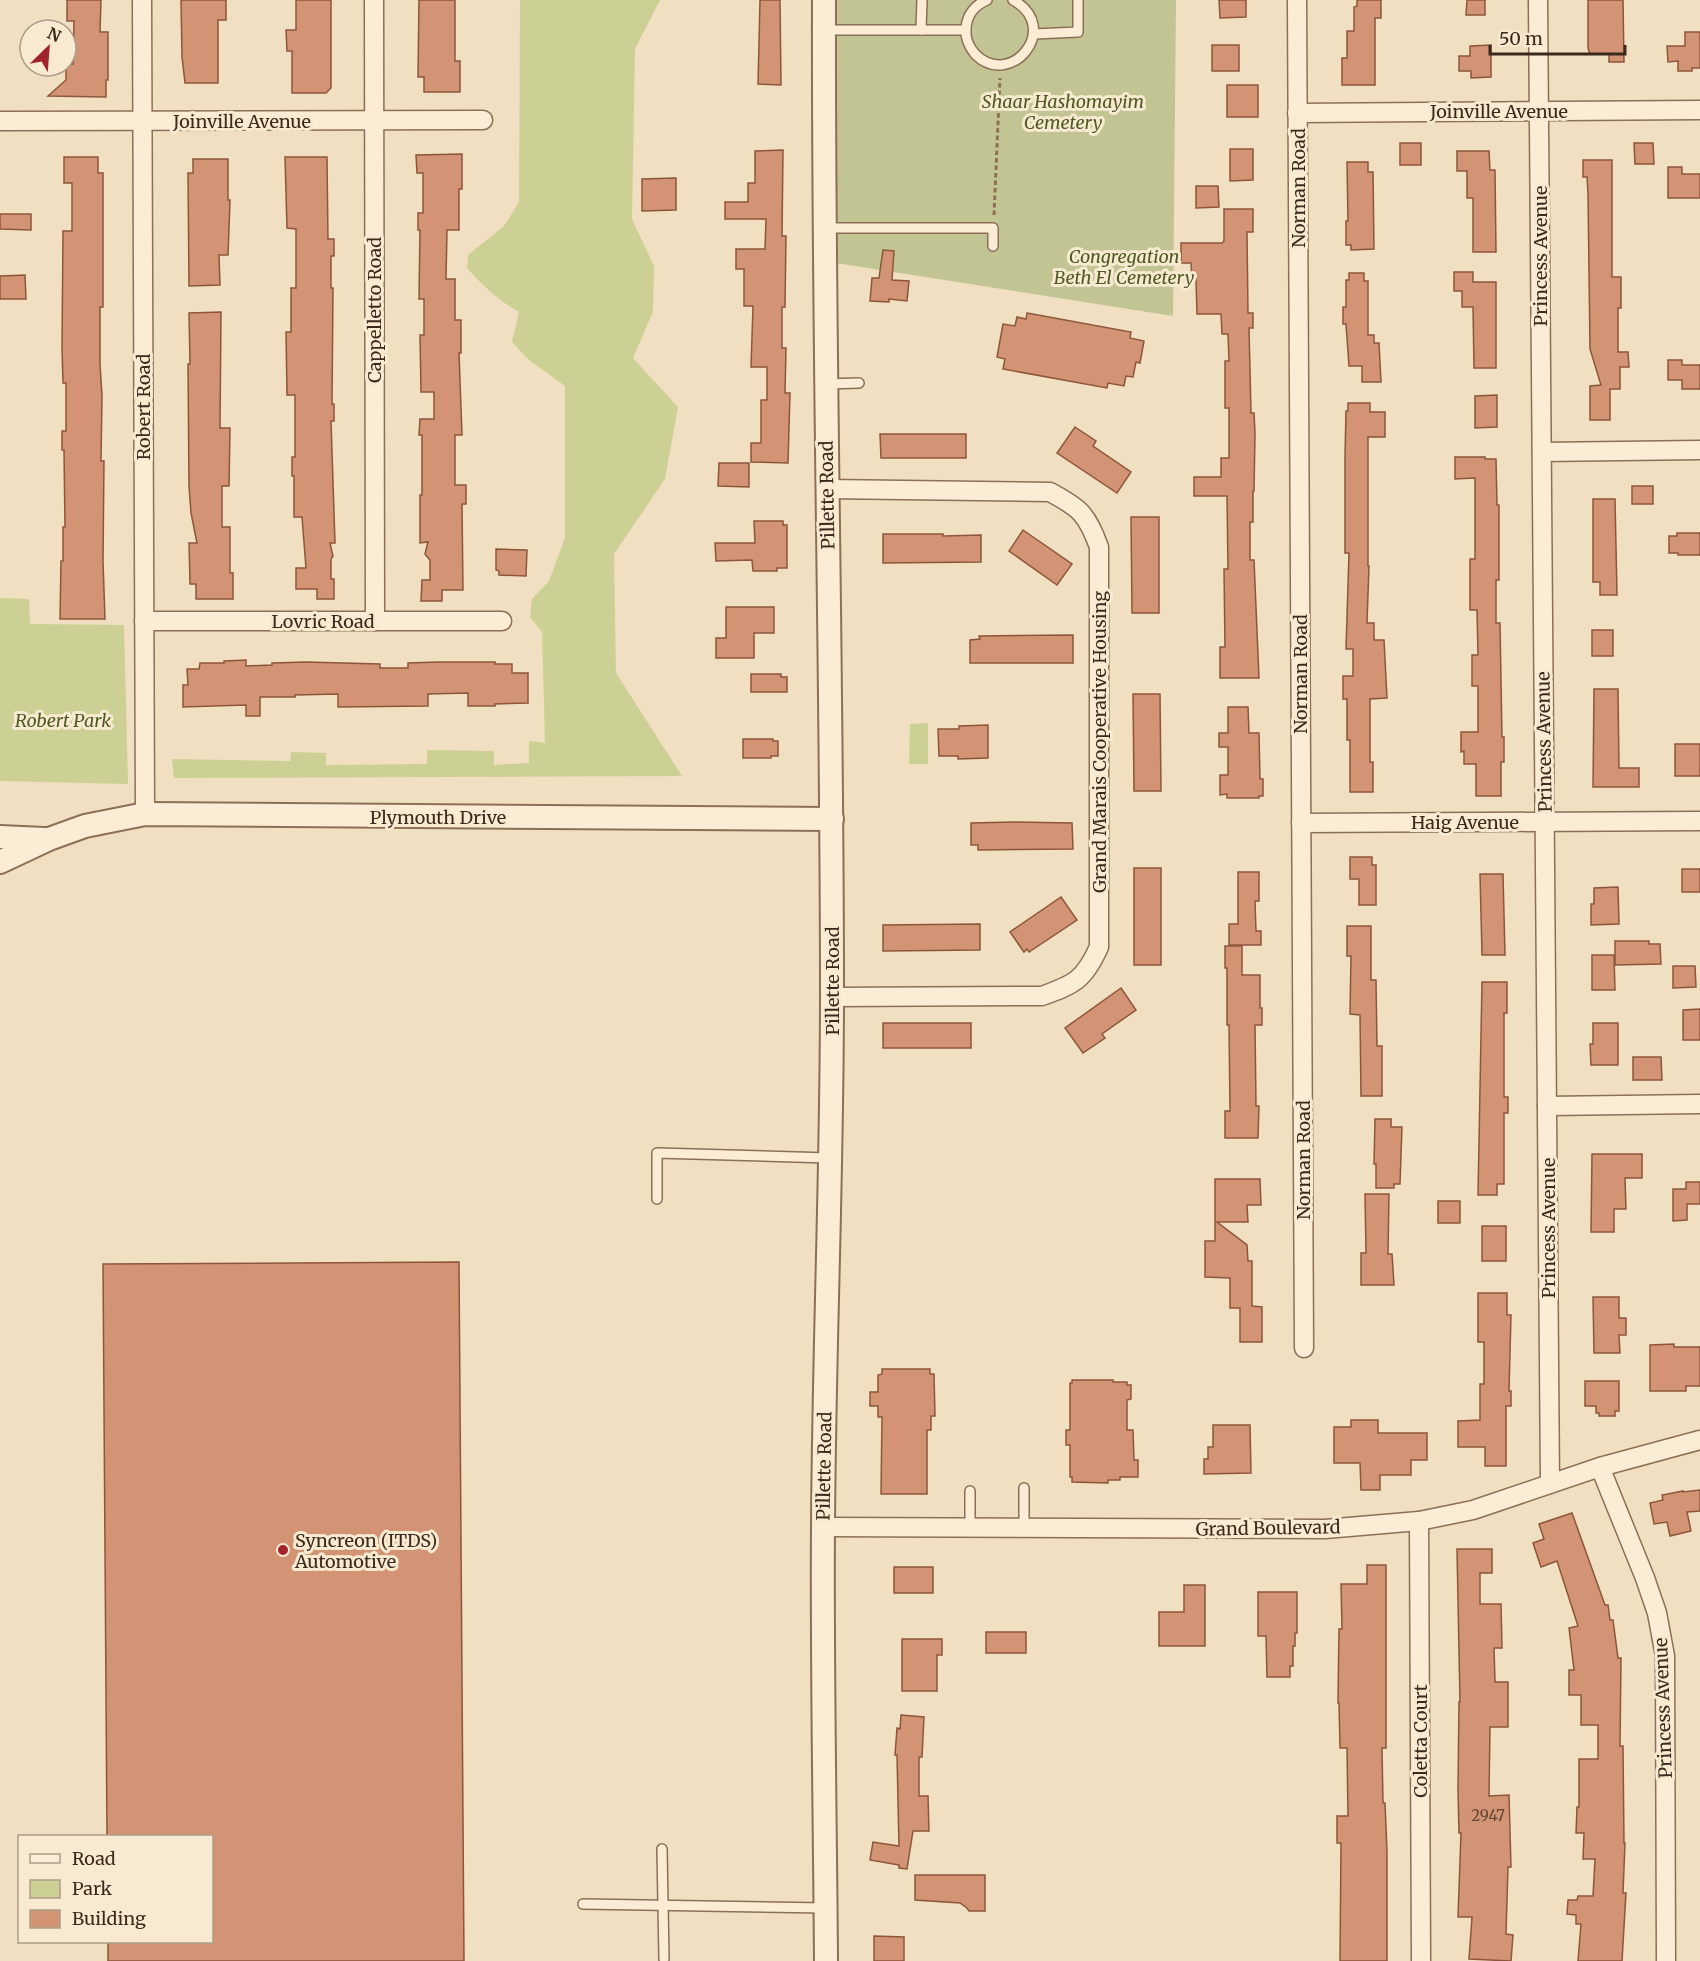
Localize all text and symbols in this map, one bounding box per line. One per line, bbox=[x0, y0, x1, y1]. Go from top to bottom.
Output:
north arrow bbox=[18, 18, 78, 78]
scale bar bbox=[1490, 18, 1625, 56]
text: N bbox=[44, 23, 65, 46]
text: 50 m bbox=[1499, 27, 1543, 50]
park label: Shaar Hashomayim Cemetery bbox=[982, 90, 1144, 134]
street label: Joinville Avenue bbox=[1429, 100, 1568, 123]
street label: Joinville Avenue bbox=[172, 110, 311, 133]
street label: Norman Road bbox=[1287, 128, 1310, 248]
street label: Princess Avenue bbox=[1529, 186, 1552, 326]
street label: Cappelletto Road bbox=[363, 237, 386, 383]
park label: Congregation Beth El Cemetery bbox=[1054, 245, 1194, 289]
street label: Robert Road bbox=[132, 354, 155, 460]
street label: Pillette Road bbox=[815, 440, 839, 550]
street label: Grand Marais Cooperative Housing bbox=[1088, 591, 1111, 893]
street label: Lovric Road bbox=[272, 610, 375, 633]
street label: Norman Road bbox=[1289, 614, 1312, 734]
street label: Princess Avenue bbox=[1531, 671, 1557, 813]
park label: Robert Park bbox=[15, 709, 111, 732]
street label: Plymouth Drive bbox=[370, 806, 506, 829]
street label: Haig Avenue bbox=[1411, 811, 1519, 834]
street label: Pillette Road bbox=[821, 926, 844, 1036]
street label: Norman Road bbox=[1292, 1100, 1315, 1220]
street label: Princess Avenue bbox=[1537, 1158, 1560, 1298]
street label: Pillette Road bbox=[812, 1411, 836, 1521]
street label: Grand Boulevard bbox=[1195, 1515, 1341, 1541]
place label: Syncreon (ITDS) Automotive bbox=[294, 1529, 437, 1573]
marker: Syncreon (ITDS) Automotive bbox=[276, 1543, 290, 1557]
street label: Princess Avenue bbox=[1649, 1637, 1677, 1779]
street label: Coletta Court bbox=[1409, 1684, 1432, 1798]
house number: 2947 bbox=[1471, 1806, 1505, 1825]
legend bbox=[18, 1835, 213, 1943]
text: Road bbox=[72, 1847, 116, 1870]
text: Park bbox=[72, 1877, 113, 1900]
text: Building bbox=[72, 1907, 146, 1930]

